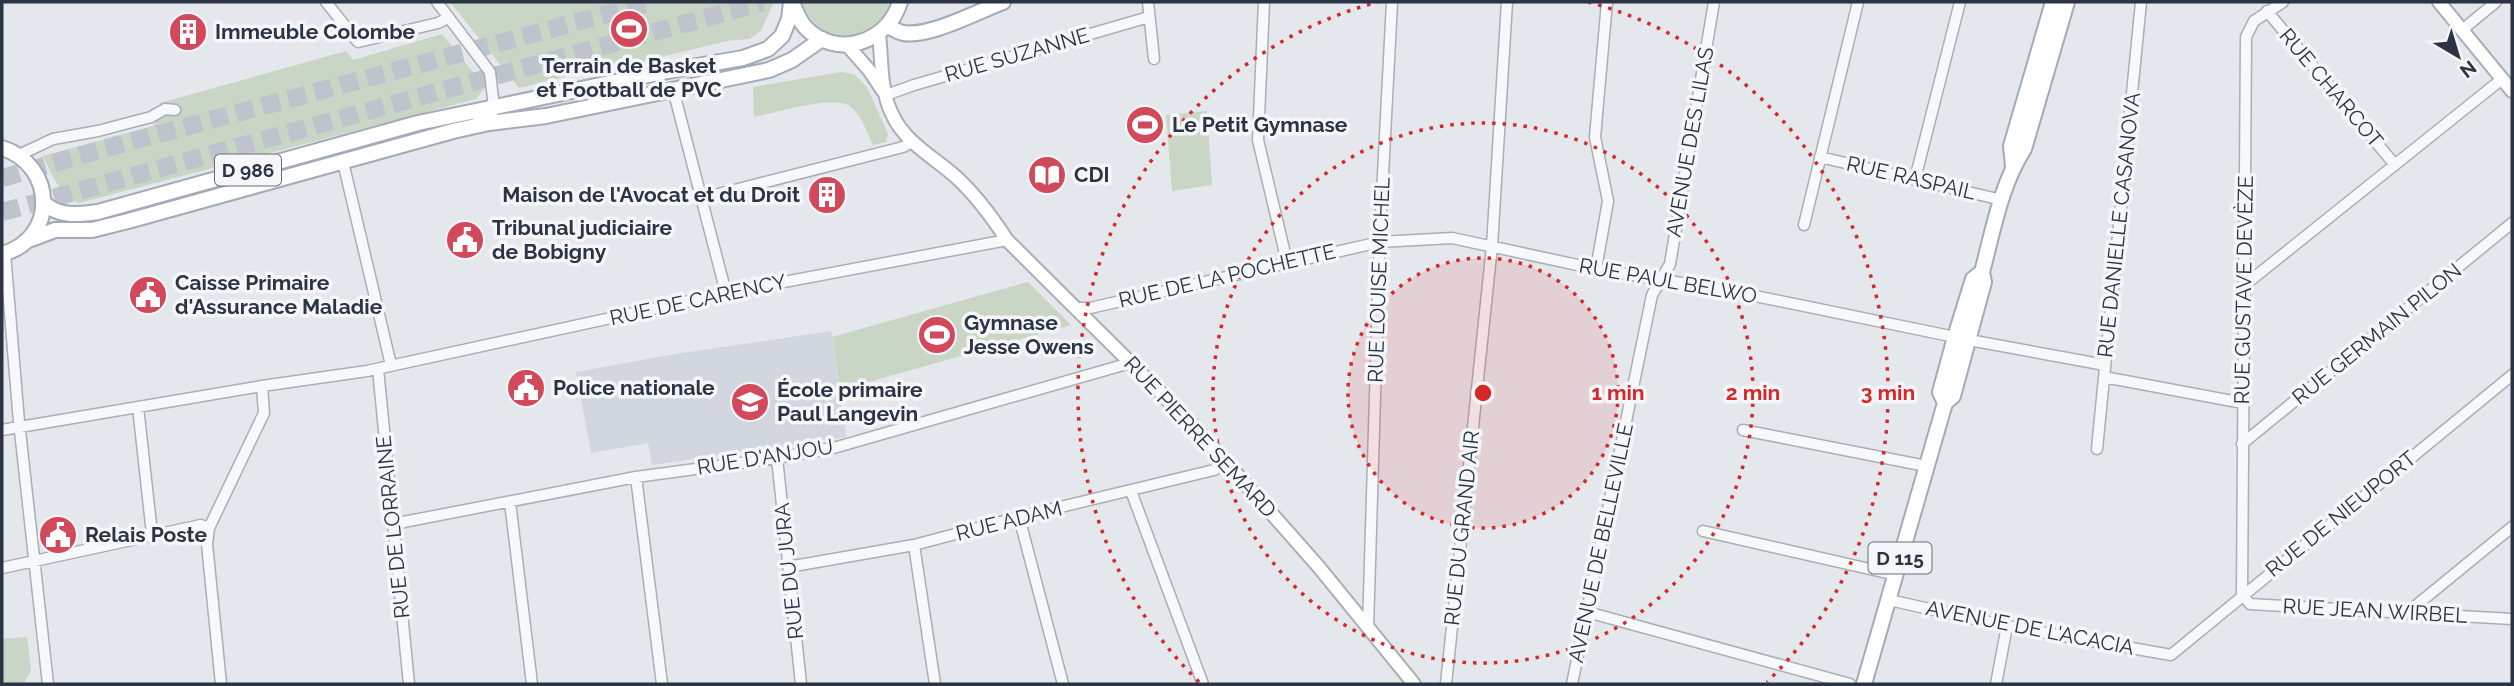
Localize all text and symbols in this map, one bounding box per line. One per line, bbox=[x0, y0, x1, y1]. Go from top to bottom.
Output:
sports icon: Terrain de Basket et Football de PVC bbox=[608, 8, 650, 50]
building icon: Immeuble Colombe bbox=[167, 11, 209, 53]
place label: Immeuble Colombe bbox=[215, 19, 416, 44]
north arrow bbox=[2423, 21, 2493, 91]
street label: RUE SUZANNE bbox=[942, 22, 1092, 87]
street label: RUE CHARCOT bbox=[2274, 23, 2389, 152]
street label: AVENUE DES LILAS bbox=[1660, 45, 1719, 239]
place label: Terrain de Basket et Football de PVC bbox=[536, 53, 722, 102]
text: N bbox=[2456, 56, 2481, 83]
street label: RUE DANIELLE CASANOVA bbox=[2092, 91, 2145, 359]
sports icon: Le Petit Gymnase bbox=[1124, 104, 1166, 146]
place label: Le Petit Gymnase bbox=[1172, 112, 1348, 137]
street label: RUE RASPAIL bbox=[1844, 151, 1978, 205]
road number: D 986 bbox=[215, 154, 281, 186]
library icon: CDI bbox=[1026, 154, 1068, 196]
place label: CDI bbox=[1074, 162, 1109, 187]
building icon: Maison de l'Avocat et du Droit bbox=[806, 174, 848, 216]
street label: RUE GUSTAVE DEVÈZE bbox=[2229, 175, 2258, 405]
street label: RUE LOUISE MICHEL bbox=[1362, 177, 1395, 383]
place label: Maison de l'Avocat et du Droit bbox=[502, 182, 800, 207]
place label: Tribunal judiciaire de Bobigny bbox=[492, 215, 673, 264]
public building icon: Tribunal judiciaire de Bobigny bbox=[444, 219, 486, 261]
street label: RUE DE LA POCHETTE bbox=[1116, 238, 1338, 313]
street label: RUE PAUL BELWO bbox=[1577, 253, 1759, 308]
street label: RUE GERMAIN PILON bbox=[2287, 258, 2466, 410]
street label: RUE DE CARENCY bbox=[607, 269, 789, 330]
place label: Caisse Primaire d'Assurance Maladie bbox=[175, 270, 383, 319]
public building icon: Caisse Primaire d'Assurance Maladie bbox=[127, 274, 169, 316]
place label: Gymnase Jesse Owens bbox=[964, 310, 1094, 359]
sports icon: Gymnase Jesse Owens bbox=[916, 314, 958, 356]
street label: RUE PIERRE SEMARD bbox=[1119, 351, 1282, 522]
public building icon: Police nationale bbox=[505, 367, 547, 409]
place label: Police nationale bbox=[553, 375, 715, 400]
place label: École primaire Paul Langevin bbox=[777, 377, 923, 426]
text: 1 min bbox=[1591, 380, 1645, 405]
text: 2 min bbox=[1726, 380, 1780, 405]
text: 3 min bbox=[1861, 380, 1915, 405]
school or university icon: École primaire Paul Langevin bbox=[729, 381, 771, 423]
centre of rings bbox=[1471, 381, 1495, 405]
street label: AVENUE DE BELLEVILLE bbox=[1563, 421, 1638, 665]
street label: RUE DU GRAND AIR bbox=[1439, 429, 1484, 627]
street label: RUE D'ANJOU bbox=[695, 433, 835, 480]
street label: RUE DE LORRAINE bbox=[370, 434, 415, 620]
street label: RUE DE NIEUPORT bbox=[2260, 445, 2421, 582]
street label: RUE ADAM bbox=[953, 495, 1064, 546]
street label: RUE DU JURA bbox=[769, 502, 808, 641]
public building icon: Relais Poste bbox=[37, 514, 79, 556]
place label: Relais Poste bbox=[85, 522, 207, 547]
road number: D 115 bbox=[1868, 542, 1932, 573]
street label: RUE JEAN WIRBEL bbox=[2282, 593, 2468, 628]
street label: AVENUE DE L'ACACIA bbox=[1924, 595, 2136, 660]

